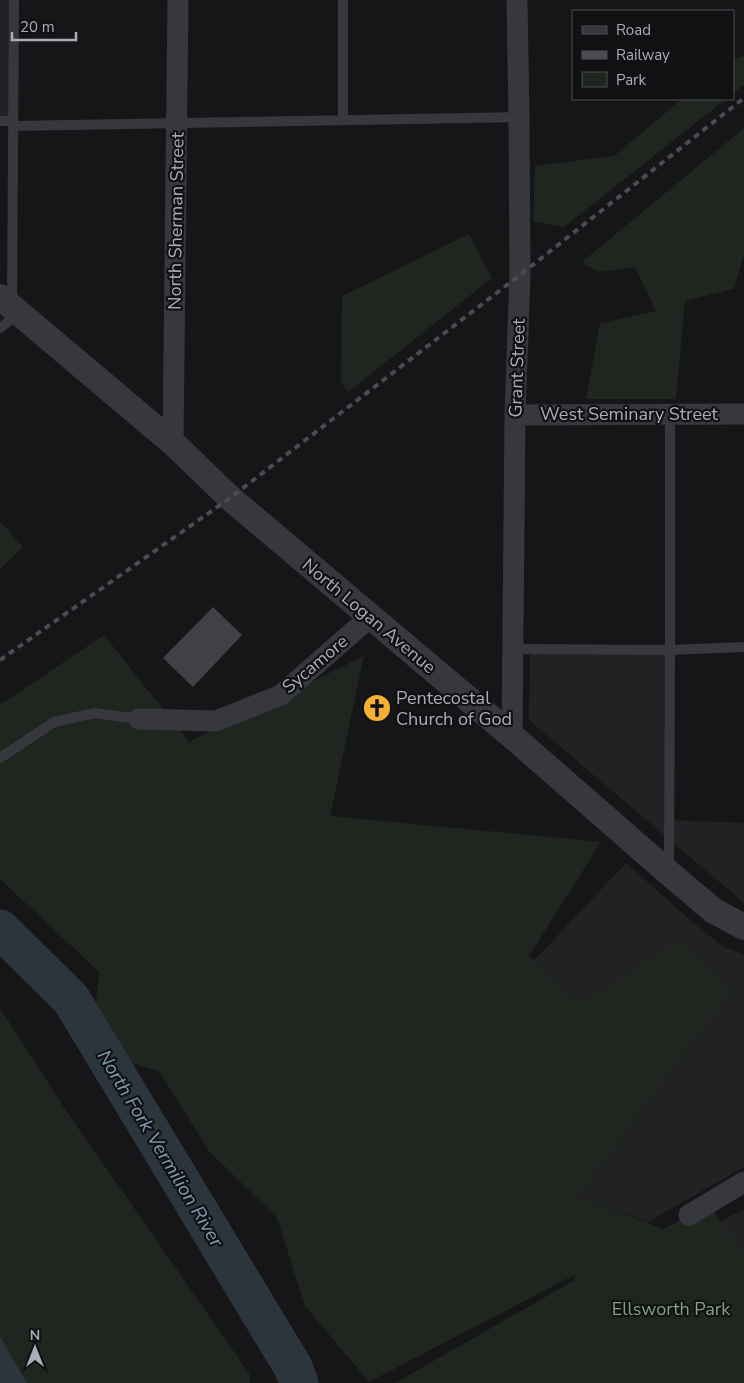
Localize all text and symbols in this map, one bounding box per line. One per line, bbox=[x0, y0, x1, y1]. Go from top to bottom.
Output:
scale bar bbox=[12, 10, 76, 42]
legend bbox=[572, 10, 734, 100]
text: 20 m bbox=[20, 17, 55, 37]
text: Road bbox=[616, 20, 651, 40]
text: Railway bbox=[616, 45, 670, 65]
text: Park bbox=[616, 70, 646, 90]
street label: North Sherman Street bbox=[162, 131, 190, 310]
street label: Grant Street bbox=[503, 317, 531, 418]
street label: West Seminary Street bbox=[540, 402, 719, 426]
street label: North Logan Avenue bbox=[297, 553, 441, 679]
street label: Sycamore bbox=[277, 629, 353, 699]
place label: Pentecostal Church of God bbox=[396, 686, 512, 731]
church icon: Pentecostal Church of God bbox=[362, 693, 392, 723]
water label: North Fork Vermilion River bbox=[91, 1045, 230, 1253]
park label: Ellsworth Park bbox=[612, 1297, 731, 1321]
north arrow bbox=[10, 1323, 60, 1373]
text: N bbox=[30, 1326, 40, 1345]

